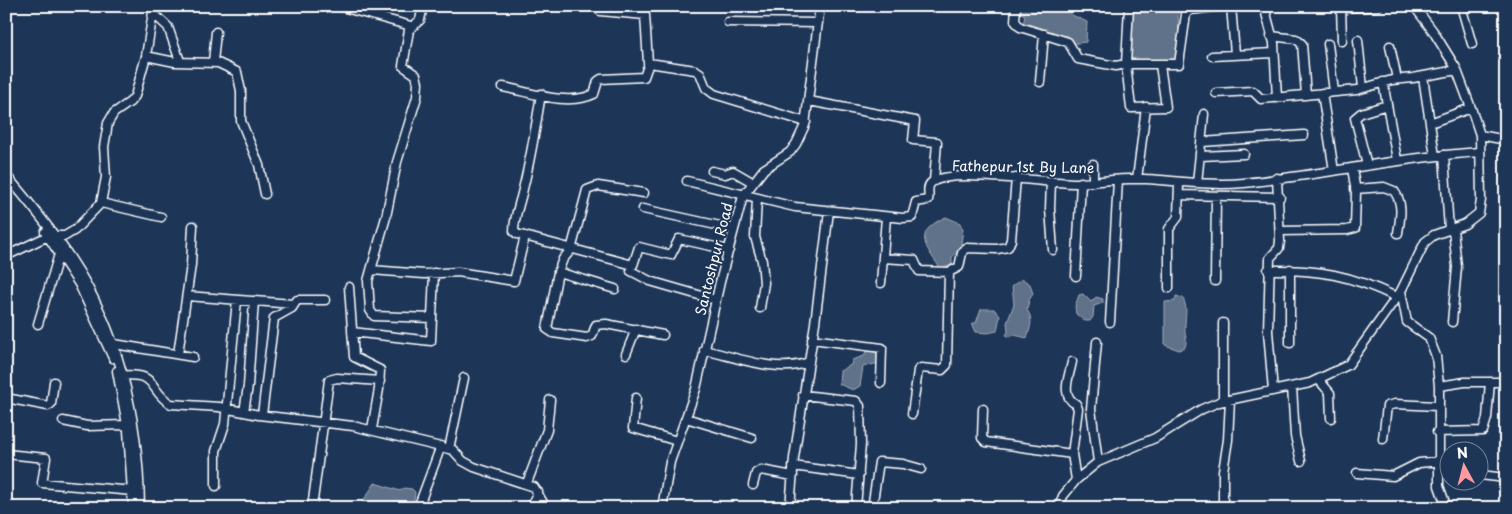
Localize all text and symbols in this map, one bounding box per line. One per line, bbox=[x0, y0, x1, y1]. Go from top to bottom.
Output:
street label: Fathepur 1st By Lane bbox=[952, 155, 1094, 178]
street label: Santoshpur Road bbox=[689, 200, 738, 317]
north arrow bbox=[1440, 442, 1490, 492]
text: N bbox=[1456, 442, 1469, 464]

